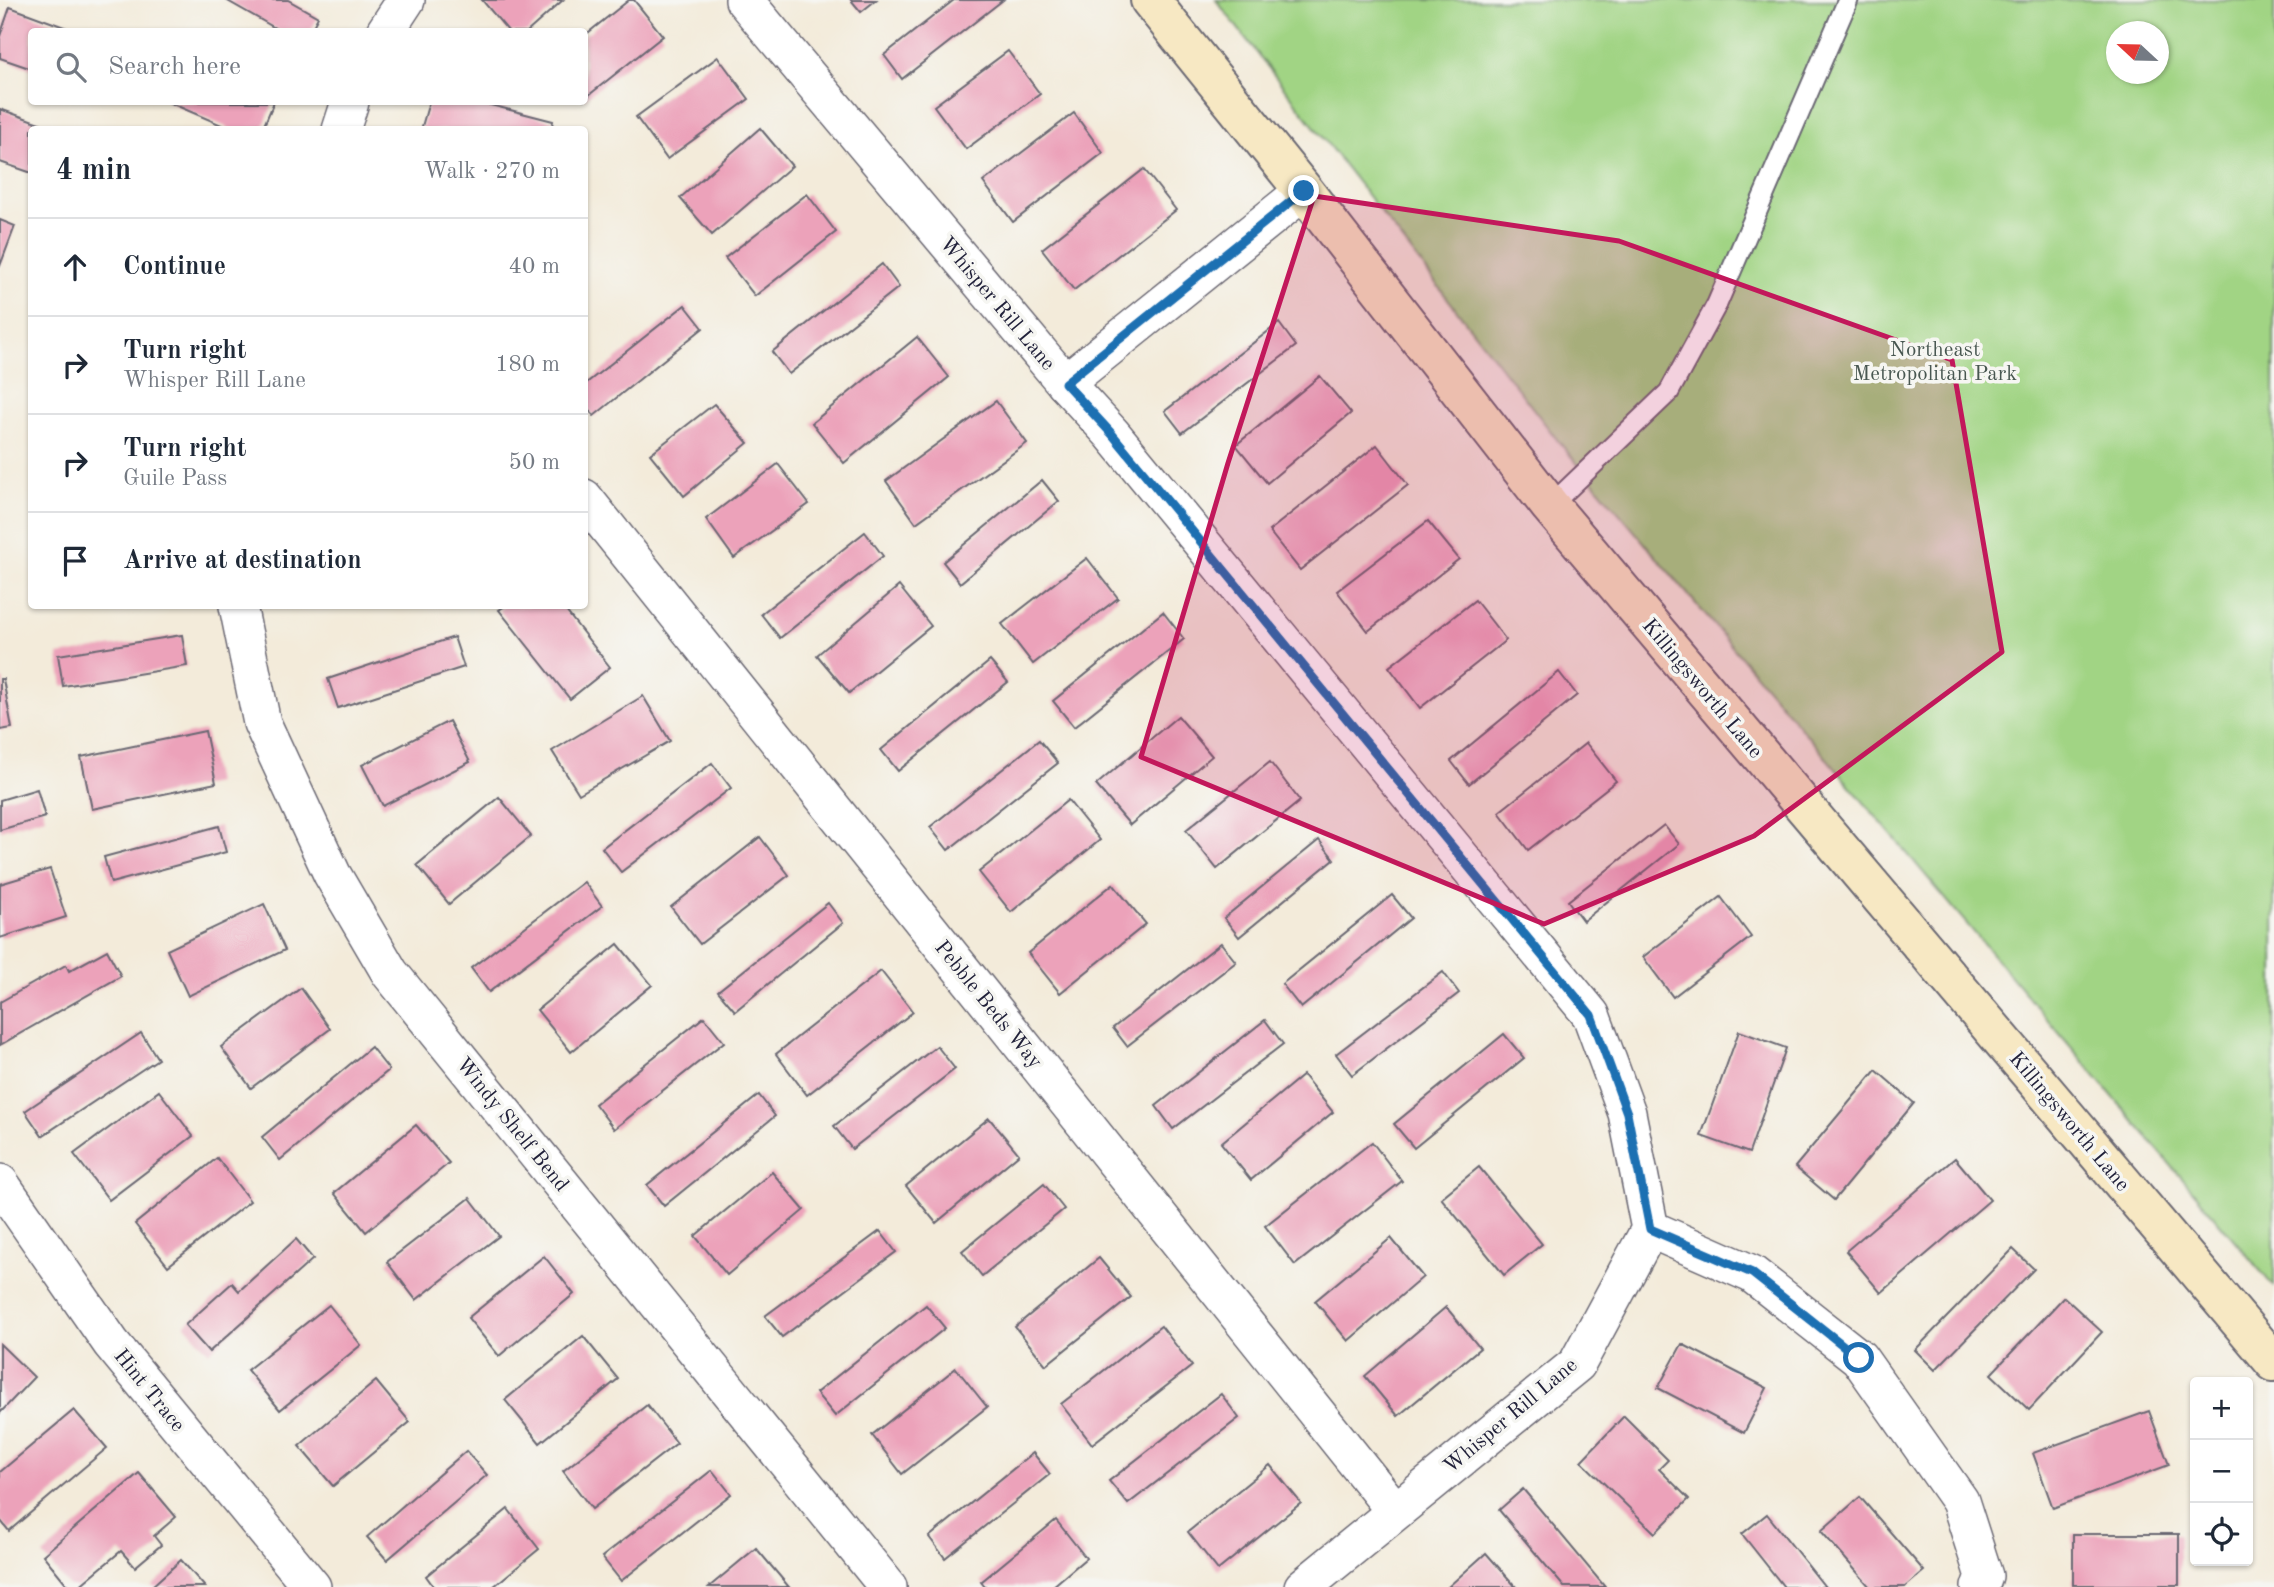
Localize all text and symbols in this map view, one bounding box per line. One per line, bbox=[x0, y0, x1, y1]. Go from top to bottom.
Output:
north arrow bbox=[2106, 21, 2169, 84]
search box bbox=[28, 28, 588, 105]
icon: search bbox=[52, 48, 90, 86]
text: Search here bbox=[108, 54, 241, 80]
text: 4 min bbox=[56, 156, 131, 186]
text: Walk · 270 m bbox=[424, 160, 560, 183]
route end bbox=[1288, 175, 1319, 206]
street label: Whisper Rill Lane bbox=[935, 233, 1059, 375]
icon: ahead bbox=[56, 248, 94, 286]
text: Continue bbox=[123, 254, 226, 280]
text: 40 m bbox=[509, 255, 560, 278]
text: Turn right bbox=[123, 338, 246, 364]
park label: Northeast Metropolitan Park bbox=[1853, 340, 2017, 385]
icon: right bbox=[56, 346, 94, 384]
text: 180 m bbox=[495, 353, 560, 376]
text: Whisper Rill Lane bbox=[123, 369, 306, 392]
text: Turn right bbox=[123, 436, 246, 462]
icon: right bbox=[56, 444, 94, 482]
text: 50 m bbox=[509, 451, 560, 474]
text: Guile Pass bbox=[123, 467, 227, 490]
icon: arrive bbox=[56, 542, 94, 580]
text: Arrive at destination bbox=[123, 548, 362, 574]
street label: Killingsworth Lane bbox=[1638, 615, 1766, 763]
street label: Pebble Beds Way bbox=[930, 937, 1046, 1073]
street label: Killingsworth Lane bbox=[2005, 1048, 2133, 1196]
street label: Windy Shelf Bend bbox=[452, 1054, 572, 1196]
route start bbox=[1843, 1342, 1874, 1373]
street label: Hint Trace bbox=[109, 1346, 188, 1436]
street label: Whisper Rill Lane bbox=[1440, 1354, 1582, 1478]
map controls bbox=[2190, 1377, 2253, 1566]
button: + bbox=[2190, 1377, 2253, 1440]
button: − bbox=[2190, 1440, 2253, 1503]
button: locate bbox=[2190, 1503, 2253, 1566]

